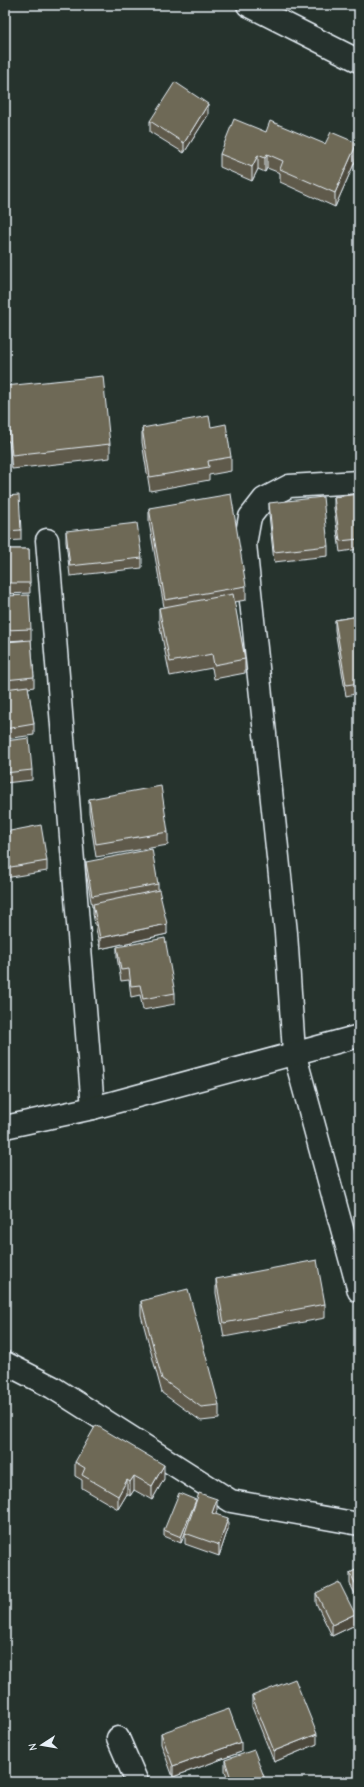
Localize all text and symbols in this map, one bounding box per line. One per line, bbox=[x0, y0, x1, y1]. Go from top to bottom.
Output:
north arrow bbox=[22, 1725, 62, 1765]
text: N bbox=[26, 1742, 40, 1752]

